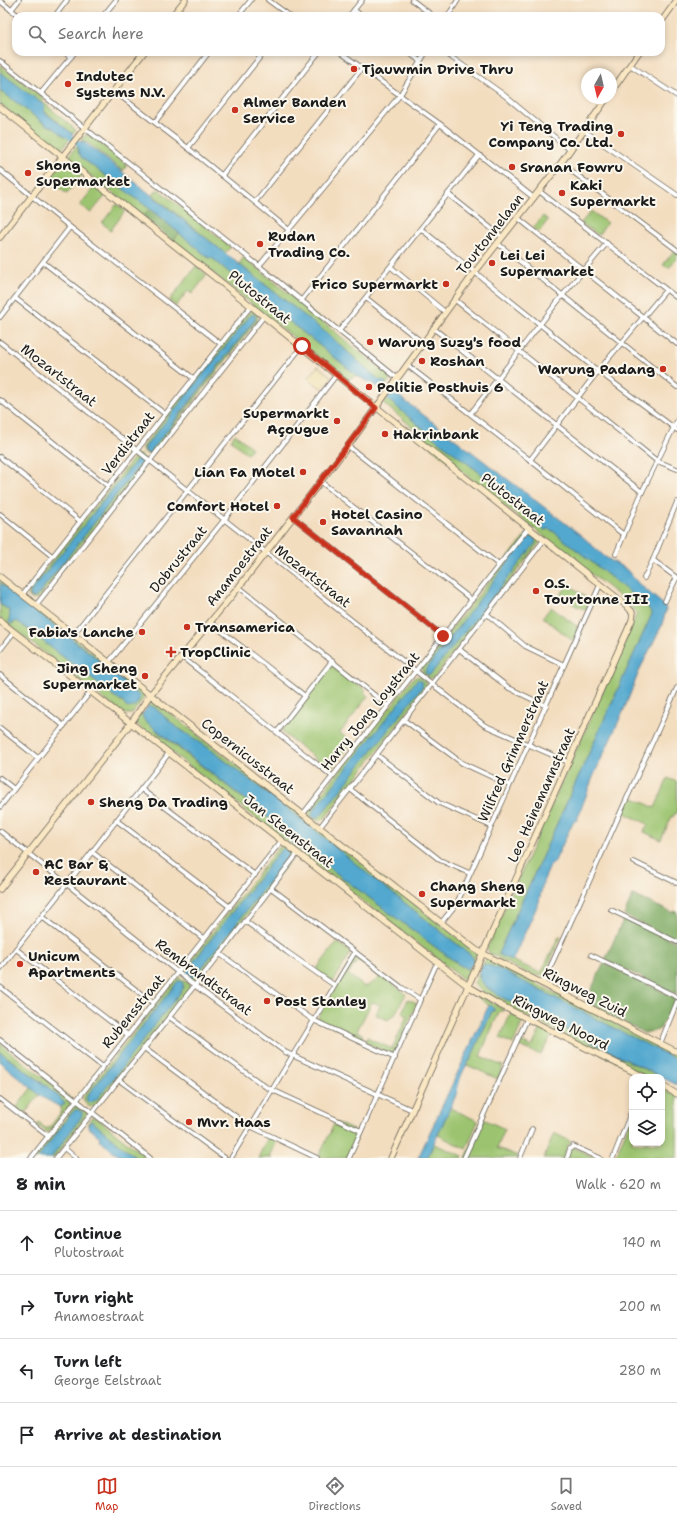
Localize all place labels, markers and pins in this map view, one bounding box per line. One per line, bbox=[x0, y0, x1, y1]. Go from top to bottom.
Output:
place label: Tjauwmin Drive Thru bbox=[362, 60, 514, 78]
marker: Tjauwmin Drive Thru bbox=[349, 64, 359, 74]
place label: Indutec Systems N.V. bbox=[76, 67, 166, 101]
marker: Indutec Systems N.V. bbox=[63, 79, 73, 89]
place label: Almer Banden Service bbox=[243, 93, 346, 127]
marker: Almer Banden Service bbox=[230, 105, 240, 115]
place label: Yi Teng Trading Company Co. Ltd. bbox=[489, 117, 613, 151]
marker: Yi Teng Trading Company Co. Ltd. bbox=[616, 129, 626, 139]
place label: Shong Supermarket bbox=[36, 156, 130, 190]
place label: Sranan Fowru bbox=[520, 158, 623, 176]
marker: Sranan Fowru bbox=[507, 162, 517, 172]
marker: Shong Supermarket bbox=[23, 168, 33, 178]
place label: Kaki Supermarkt bbox=[570, 176, 656, 210]
marker: Kaki Supermarkt bbox=[557, 188, 567, 198]
place label: Rudan Trading Co. bbox=[268, 227, 350, 261]
marker: Rudan Trading Co. bbox=[255, 239, 265, 249]
place label: Lei Lei Supermarket bbox=[500, 246, 594, 280]
marker: Lei Lei Supermarket bbox=[487, 258, 497, 268]
place label: Frico Supermarkt bbox=[311, 275, 438, 293]
marker: Frico Supermarkt bbox=[441, 279, 451, 289]
place label: Warung Suzy's food bbox=[378, 333, 521, 351]
marker: Warung Suzy's food bbox=[365, 337, 375, 347]
place label: Roshan bbox=[430, 352, 485, 370]
marker: Roshan bbox=[417, 356, 427, 366]
place label: Warung Padang bbox=[538, 360, 655, 378]
marker: Warung Padang bbox=[658, 364, 668, 374]
place label: Politie Posthuis 6 bbox=[377, 378, 504, 396]
marker: Politie Posthuis 6 bbox=[364, 382, 374, 392]
place label: Supermarkt Açougue bbox=[243, 404, 329, 438]
marker: Supermarkt Açougue bbox=[332, 416, 342, 426]
place label: Hakrinbank bbox=[393, 425, 479, 443]
marker: Hakrinbank bbox=[380, 429, 390, 439]
place label: Lian Fa Motel bbox=[194, 463, 295, 481]
marker: Lian Fa Motel bbox=[298, 467, 308, 477]
place label: Comfort Hotel bbox=[167, 497, 269, 515]
marker: Comfort Hotel bbox=[272, 501, 282, 511]
place label: Hotel Casino Savannah bbox=[331, 505, 423, 539]
marker: Hotel Casino Savannah bbox=[318, 517, 328, 527]
place label: O.S. Tourtonne III bbox=[544, 574, 649, 608]
marker: O.S. Tourtonne III bbox=[531, 586, 541, 596]
place label: Transamerica bbox=[195, 618, 295, 636]
marker: Transamerica bbox=[182, 622, 192, 632]
place label: Fabia's Lanche bbox=[29, 623, 134, 641]
marker: Fabia's Lanche bbox=[137, 627, 147, 637]
place label: TropClinic bbox=[180, 643, 251, 661]
marker: TropClinic bbox=[165, 646, 177, 658]
place label: Jing Sheng Supermarket bbox=[43, 659, 137, 693]
marker: Jing Sheng Supermarket bbox=[140, 671, 150, 681]
place label: Sheng Da Trading bbox=[99, 793, 228, 811]
marker: Sheng Da Trading bbox=[86, 797, 96, 807]
place label: AC Bar & Restaurant bbox=[44, 855, 127, 889]
marker: AC Bar & Restaurant bbox=[31, 867, 41, 877]
place label: Chang Sheng Supermarkt bbox=[430, 877, 525, 911]
marker: Chang Sheng Supermarkt bbox=[417, 889, 427, 899]
place label: Unicum Apartments bbox=[28, 947, 116, 981]
marker: Unicum Apartments bbox=[15, 959, 25, 969]
place label: Post Stanley bbox=[275, 992, 367, 1010]
marker: Post Stanley bbox=[262, 996, 272, 1006]
place label: Mvr. Haas bbox=[197, 1113, 271, 1131]
marker: Mvr. Haas bbox=[184, 1117, 194, 1127]

